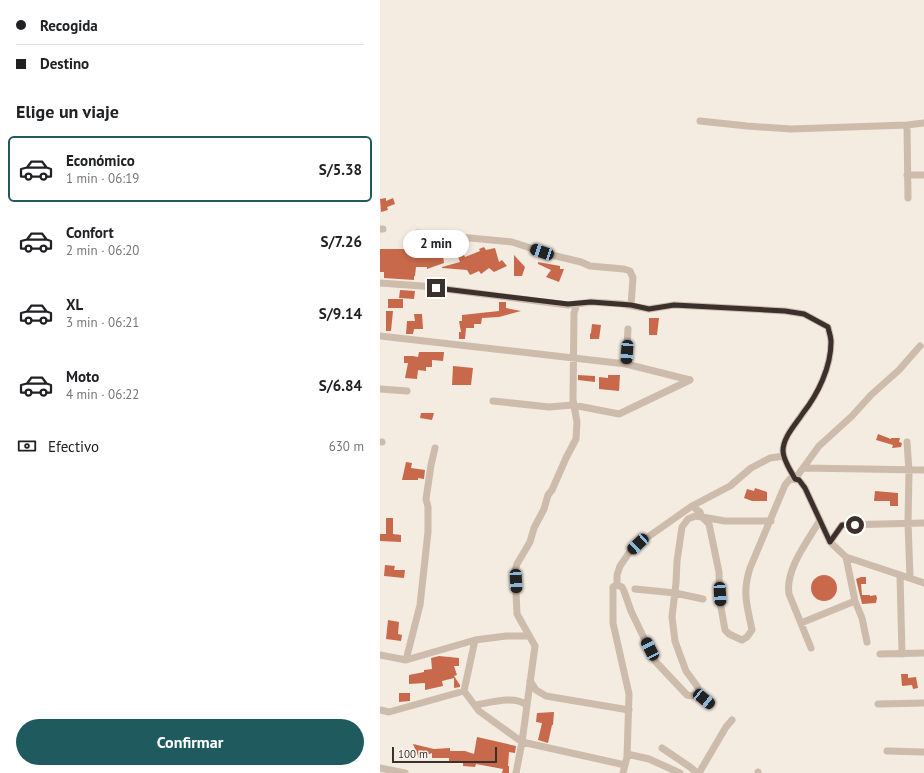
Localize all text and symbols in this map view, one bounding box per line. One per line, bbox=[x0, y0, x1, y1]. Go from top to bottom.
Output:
text: Recogida bbox=[40, 16, 98, 35]
text: Destino bbox=[40, 54, 89, 73]
text: Elige un viaje bbox=[16, 100, 119, 123]
icon: car bbox=[18, 151, 54, 187]
text: Económico bbox=[66, 151, 135, 170]
text: S/5.38 bbox=[319, 160, 362, 179]
text: 1 min · 06:19 bbox=[66, 170, 139, 187]
icon: car bbox=[18, 223, 54, 259]
text: Confort bbox=[66, 223, 114, 242]
callout: 2 min bbox=[403, 230, 469, 258]
text: S/7.26 bbox=[321, 232, 362, 251]
text: 2 min bbox=[420, 235, 452, 252]
text: 2 min · 06:20 bbox=[66, 242, 139, 259]
car bbox=[529, 242, 555, 262]
route end bbox=[427, 279, 445, 297]
icon: car bbox=[18, 295, 54, 331]
text: XL bbox=[66, 295, 83, 314]
text: S/9.14 bbox=[319, 304, 362, 323]
text: 3 min · 06:21 bbox=[66, 314, 139, 331]
car bbox=[620, 340, 634, 364]
icon: car bbox=[18, 367, 54, 403]
text: Moto bbox=[66, 367, 99, 386]
text: S/6.84 bbox=[319, 376, 362, 395]
text: 4 min · 06:22 bbox=[66, 386, 139, 403]
icon: cash bbox=[16, 435, 38, 457]
text: Efectivo bbox=[48, 437, 99, 456]
text: 630 m bbox=[329, 438, 364, 455]
route start bbox=[846, 516, 864, 534]
car bbox=[625, 531, 651, 557]
car bbox=[509, 569, 523, 593]
car bbox=[713, 582, 727, 606]
car bbox=[639, 636, 661, 662]
car bbox=[691, 687, 717, 711]
button: Confirmar bbox=[16, 719, 364, 765]
scale bar bbox=[392, 745, 497, 764]
text: 100 m bbox=[398, 747, 428, 761]

